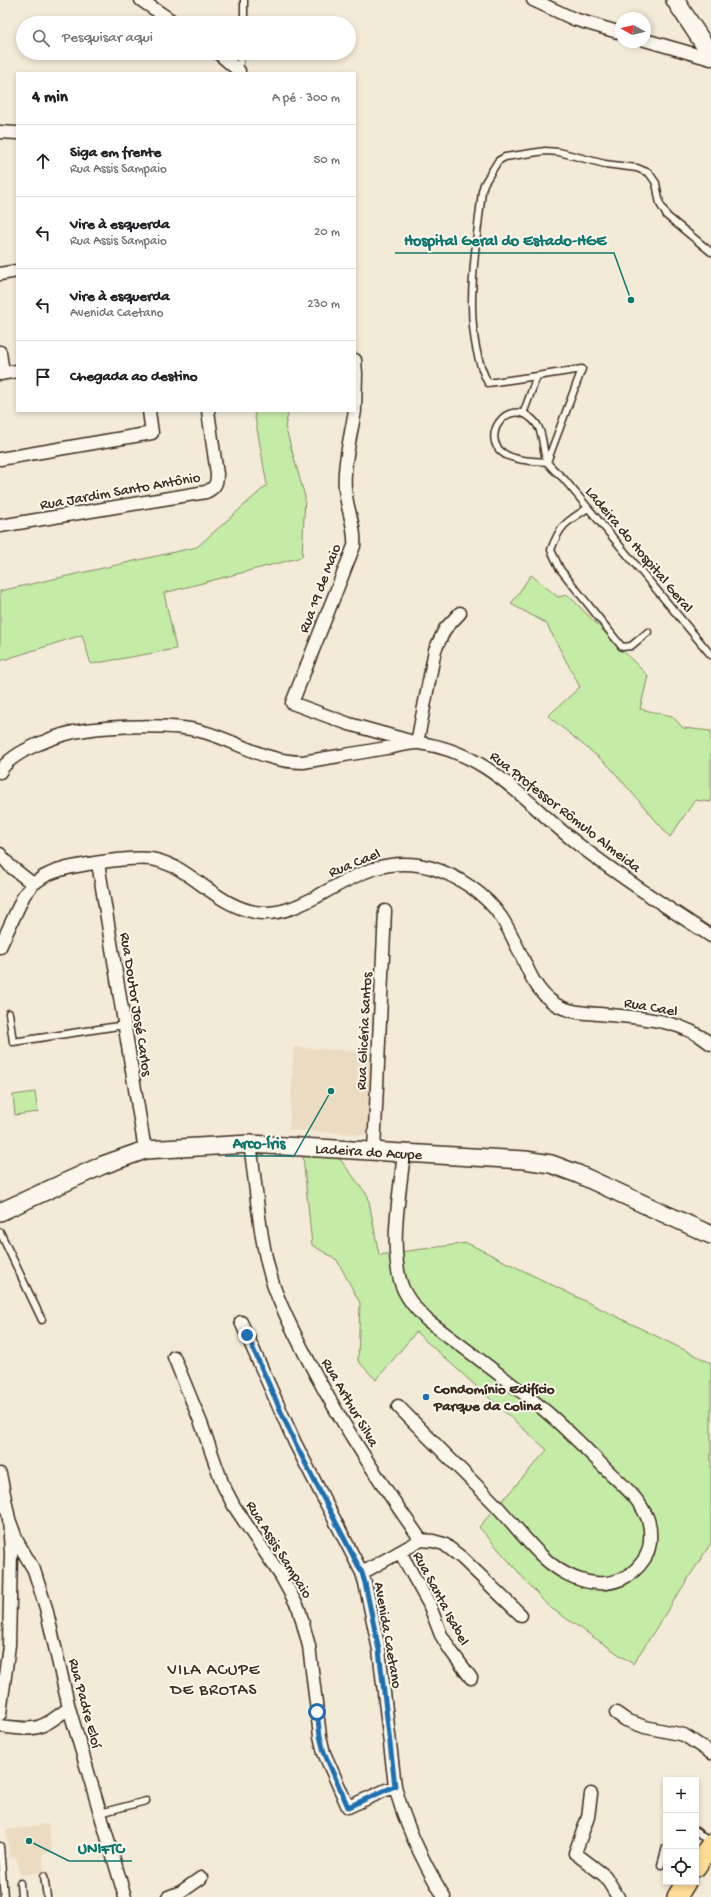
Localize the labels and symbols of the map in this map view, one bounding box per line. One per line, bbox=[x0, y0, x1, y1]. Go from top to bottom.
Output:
north arrow bbox=[615, 12, 651, 48]
callout: Hospital Geral do Estado-HGE bbox=[395, 225, 614, 253]
text: Hospital Geral do Estado-HGE bbox=[404, 233, 607, 252]
street label: Rua Jardim Santo Antônio bbox=[39, 469, 202, 515]
street label: Ladeira do Hospital Geral bbox=[581, 484, 696, 617]
street label: Rua 19 de Maio bbox=[296, 542, 346, 636]
street label: Rua Professor Rômulo Almeida bbox=[486, 748, 645, 878]
street label: Rua Cael bbox=[326, 845, 383, 882]
street label: Rua Doutor José Carlos bbox=[115, 931, 155, 1078]
street label: Rua Glicéria Santos bbox=[353, 971, 377, 1090]
street label: Rua Cael bbox=[622, 994, 679, 1022]
callout: Arco-Íris bbox=[225, 1128, 294, 1156]
text: Arco-Íris bbox=[232, 1135, 286, 1155]
street label: Ladeira do Acupe bbox=[315, 1141, 423, 1165]
route end bbox=[238, 1326, 256, 1344]
street label: Rua Arthur Silva bbox=[317, 1355, 382, 1451]
place label: Condomínio Edifício Parque da Colina bbox=[433, 1381, 555, 1416]
marker: Condomínio Edifício Parque da Colina bbox=[421, 1392, 431, 1402]
street label: Rua Assis Sampaio bbox=[241, 1498, 316, 1602]
street label: Rua Santa Isabel bbox=[408, 1549, 473, 1649]
street label: Avenida Caetano bbox=[369, 1581, 405, 1690]
street label: Rua Padre Eloí bbox=[63, 1657, 105, 1751]
district label: VILA ACUPE DE BROTAS bbox=[167, 1661, 261, 1701]
route start bbox=[308, 1703, 326, 1721]
callout: UNIFTC bbox=[69, 1833, 132, 1861]
text: UNIFTC bbox=[78, 1841, 126, 1860]

